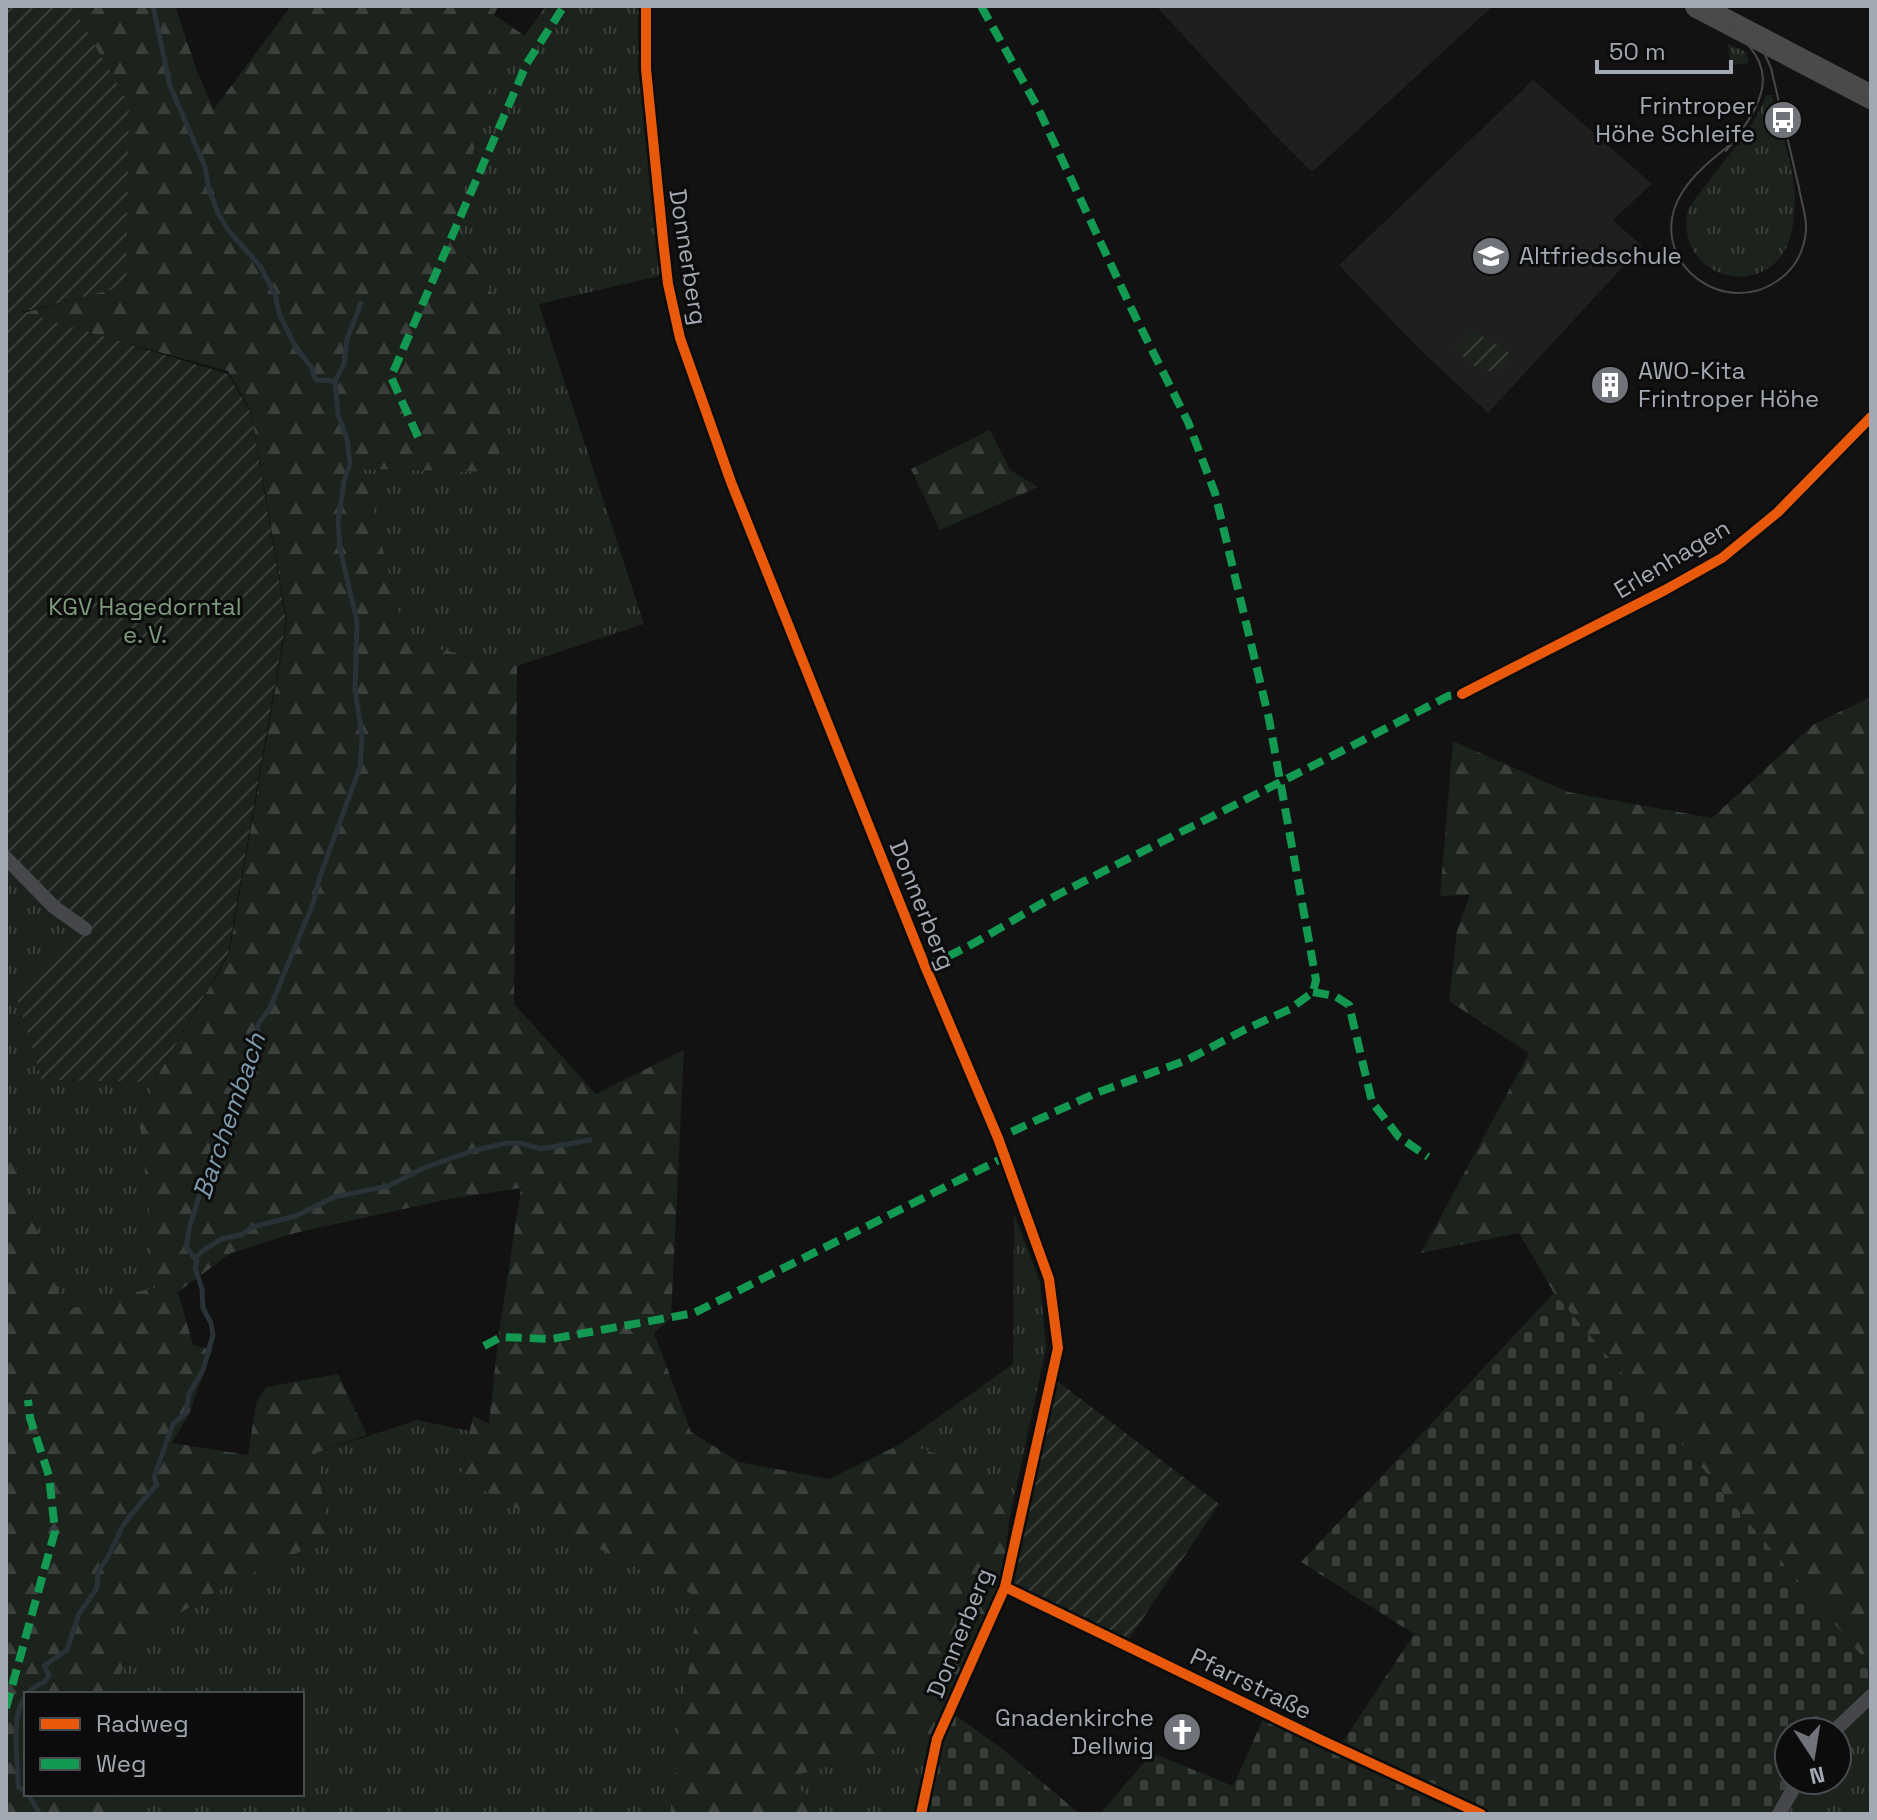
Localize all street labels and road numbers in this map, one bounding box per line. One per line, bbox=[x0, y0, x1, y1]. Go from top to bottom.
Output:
street label: Donnerberg bbox=[662, 187, 715, 327]
street label: Erlenhagen bbox=[1608, 512, 1735, 605]
street label: Donnerberg bbox=[882, 835, 963, 974]
street label: Donnerberg bbox=[919, 1563, 1000, 1702]
street label: Pfarrstraße bbox=[1185, 1641, 1317, 1726]

